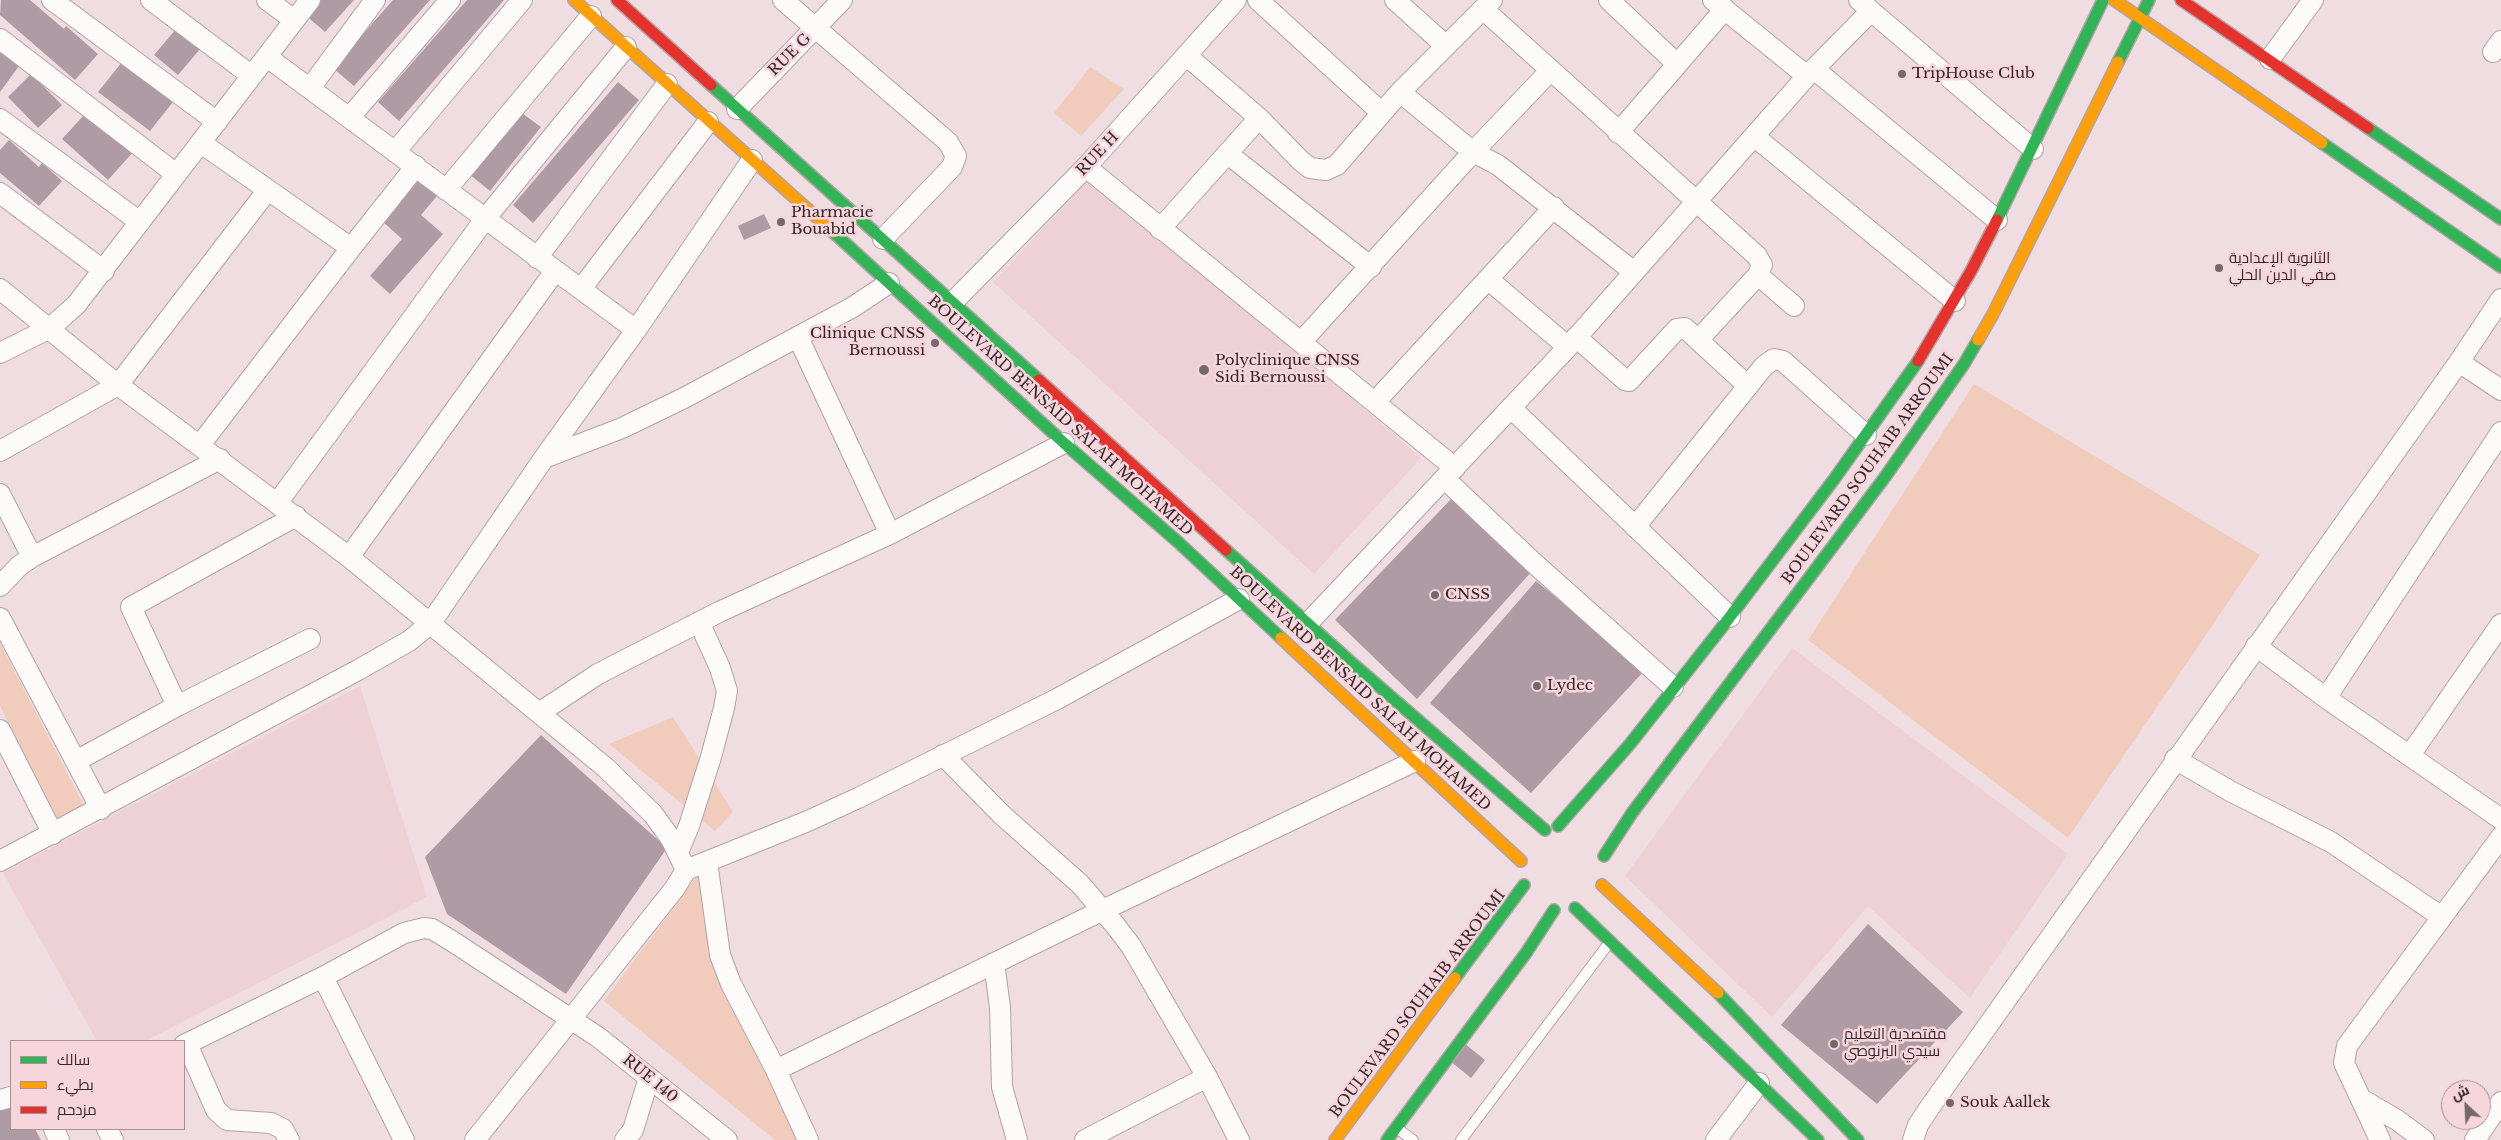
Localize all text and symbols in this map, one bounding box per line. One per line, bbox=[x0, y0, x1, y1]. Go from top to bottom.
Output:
street label: RUE G bbox=[765, 30, 815, 80]
place label: TripHouse Club bbox=[1912, 65, 2035, 83]
marker: TripHouse Club bbox=[1896, 68, 1908, 80]
street label: RUE H bbox=[1073, 128, 1123, 180]
place label: Pharmacie Bouabid bbox=[791, 204, 873, 239]
marker: Pharmacie Bouabid bbox=[775, 216, 787, 228]
place label: الثانوية الإعدادية صفي الدين الحلي bbox=[2229, 250, 2336, 285]
marker: الثانوية الإعدادية صفي الدين الحلي bbox=[2213, 262, 2225, 274]
street label: BOULEVARD BENSAID SALAH MOHAMED bbox=[924, 292, 1196, 540]
place label: Clinique CNSS Bernoussi bbox=[810, 325, 925, 360]
marker: Clinique CNSS Bernoussi bbox=[929, 337, 941, 349]
street label: BOULEVARD SOUHAIB ARROUMI bbox=[1778, 350, 1958, 588]
place label: Polyclinique ِCNSS Sidi Bernoussi bbox=[1215, 352, 1360, 387]
marker: Polyclinique ِCNSS Sidi Bernoussi bbox=[1197, 363, 1211, 377]
street label: BOULEVARD BENSAID SALAH MOHAMED bbox=[1226, 563, 1494, 815]
place label: CNSS bbox=[1445, 586, 1490, 604]
marker: CNSS bbox=[1429, 589, 1441, 601]
place label: Lydec bbox=[1547, 677, 1593, 695]
marker: Lydec bbox=[1531, 680, 1543, 692]
street label: BOULEVARD SOUHAIB ARROUMI bbox=[1326, 887, 1510, 1121]
place label: مقتصدية التعليم سيدي البرنوصي bbox=[1844, 1026, 1946, 1061]
marker: مقتصدية التعليم سيدي البرنوصي bbox=[1828, 1038, 1840, 1050]
legend bbox=[10, 1040, 185, 1130]
text: سالك bbox=[57, 1050, 90, 1069]
street label: RUE 140 bbox=[619, 1051, 681, 1107]
text: بطيء bbox=[57, 1075, 94, 1094]
north arrow bbox=[2441, 1080, 2491, 1130]
text: ش bbox=[2448, 1080, 2472, 1104]
place label: Souk Aallek bbox=[1960, 1094, 2051, 1112]
marker: Souk Aallek bbox=[1944, 1097, 1956, 1109]
text: مزدحم bbox=[57, 1100, 97, 1119]

